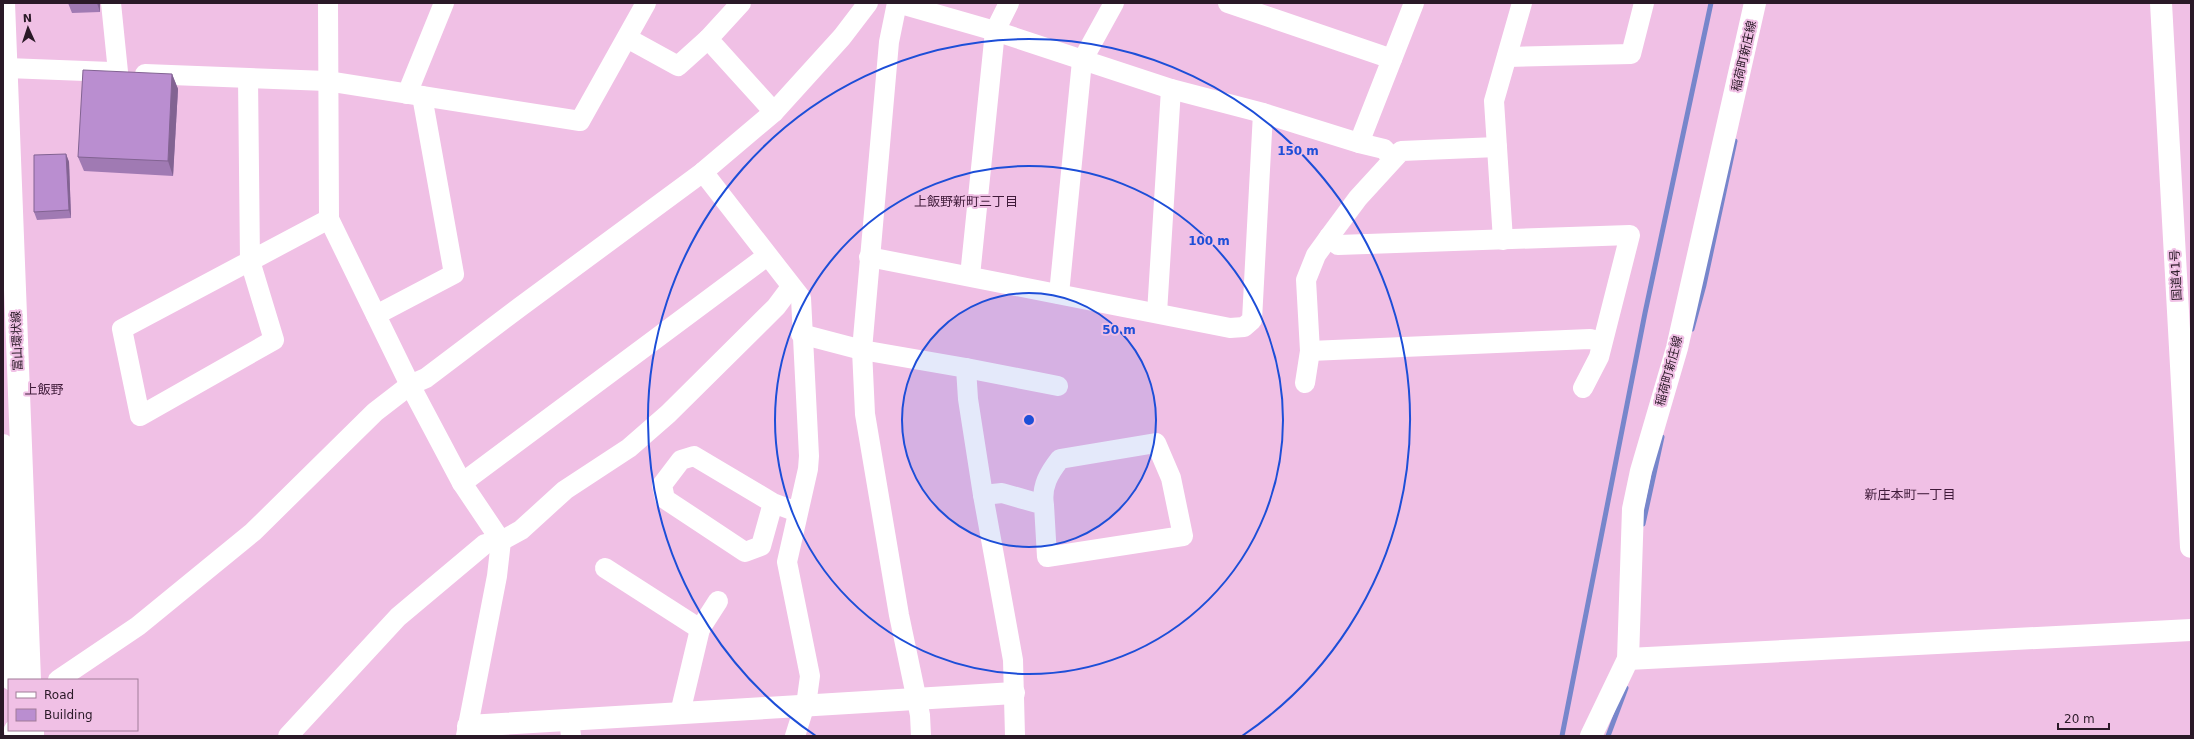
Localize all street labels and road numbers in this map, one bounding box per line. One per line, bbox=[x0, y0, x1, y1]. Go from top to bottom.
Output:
street label: 稲荷町新庄線 bbox=[1729, 19, 1759, 93]
street label: 国道41号 bbox=[2168, 249, 2184, 301]
street label: 富山環状線 bbox=[9, 311, 25, 371]
street label: 稲荷町新庄線 bbox=[1653, 334, 1685, 408]

